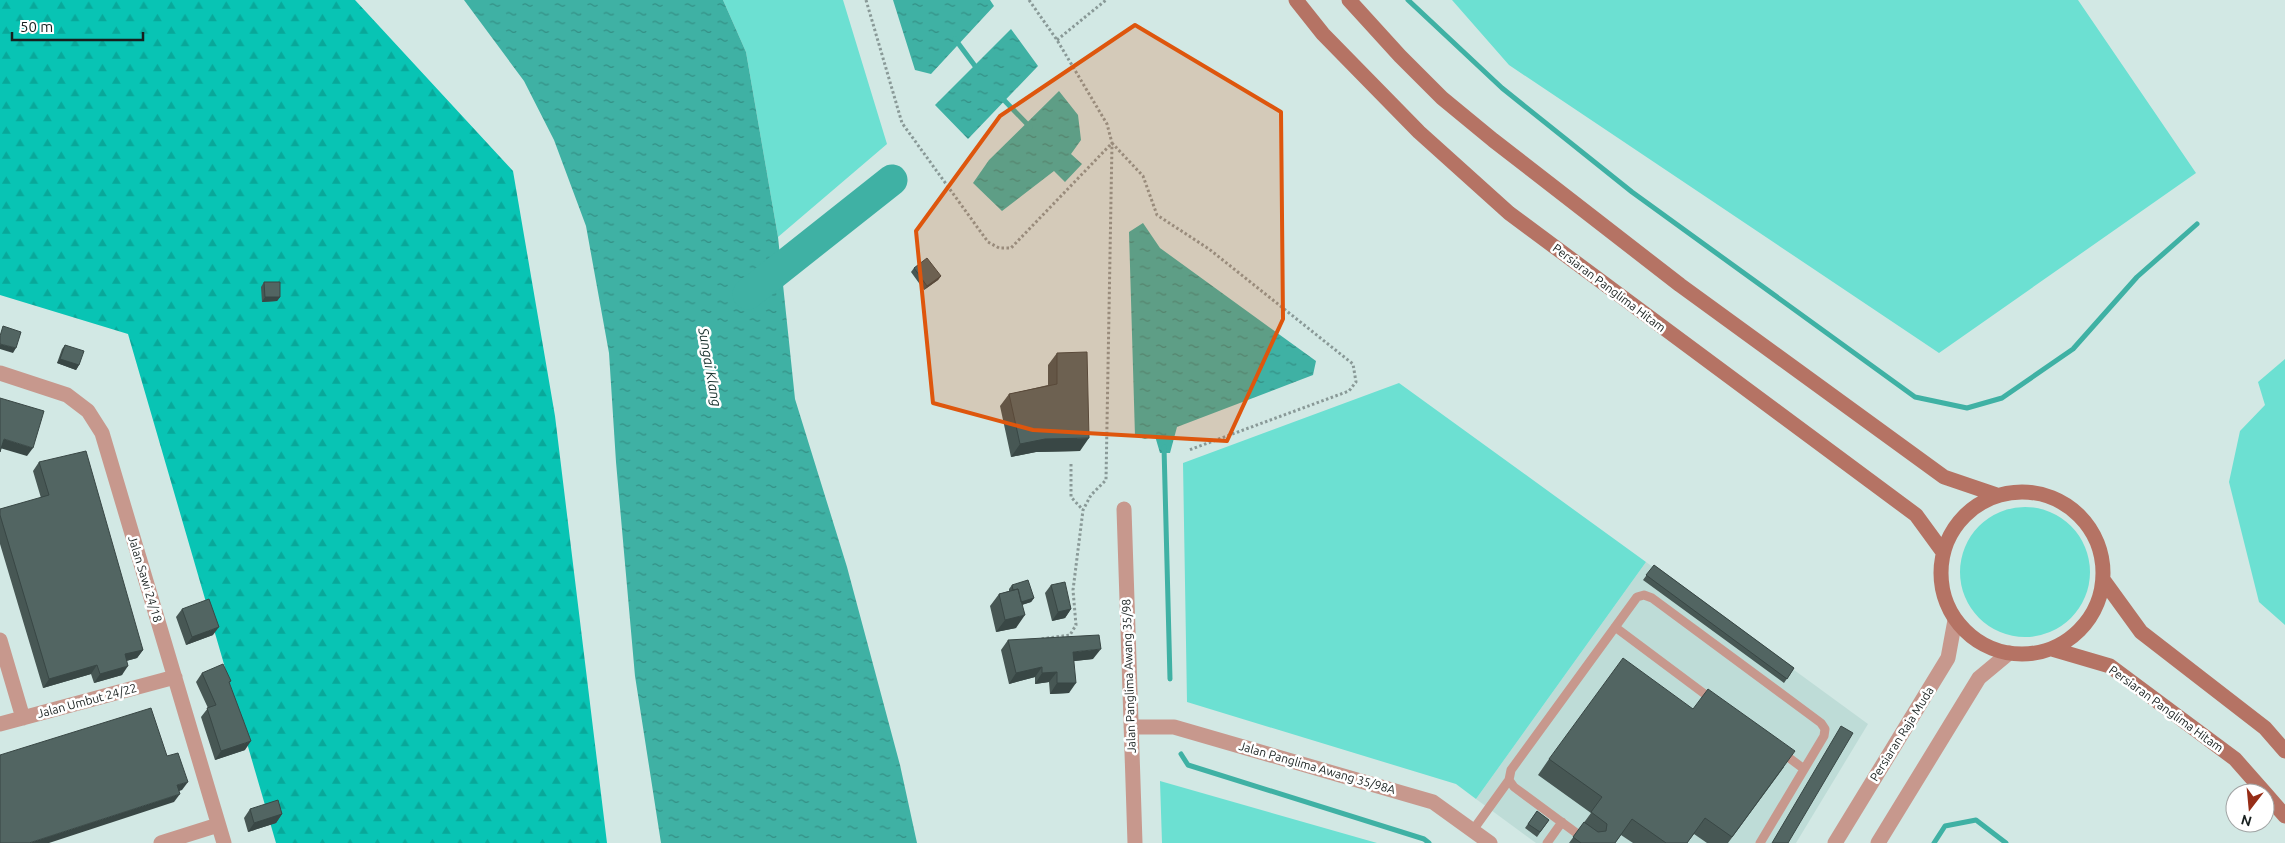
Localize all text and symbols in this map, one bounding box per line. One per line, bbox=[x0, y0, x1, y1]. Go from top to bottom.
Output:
scale bar bbox=[12, 10, 144, 42]
text: 50 m bbox=[20, 18, 53, 35]
street label: Persiaran Panglima Hitam bbox=[1550, 241, 1668, 334]
water label: Sungai Klang bbox=[695, 325, 725, 408]
street label: Jalan Sawi 24/18 bbox=[126, 534, 165, 624]
street label: Jalan Panglima Awang 35/98 bbox=[1119, 598, 1138, 753]
street label: Persiaran Panglima Hitam bbox=[2107, 663, 2226, 754]
street label: Jalan Umbut 24/22 bbox=[36, 681, 138, 720]
street label: Persiaran Raja Muda bbox=[1867, 684, 1936, 783]
street label: Jalan Panglima Awang 35/98A bbox=[1237, 739, 1397, 796]
north arrow bbox=[2225, 783, 2275, 833]
text: N bbox=[2239, 811, 2254, 830]

